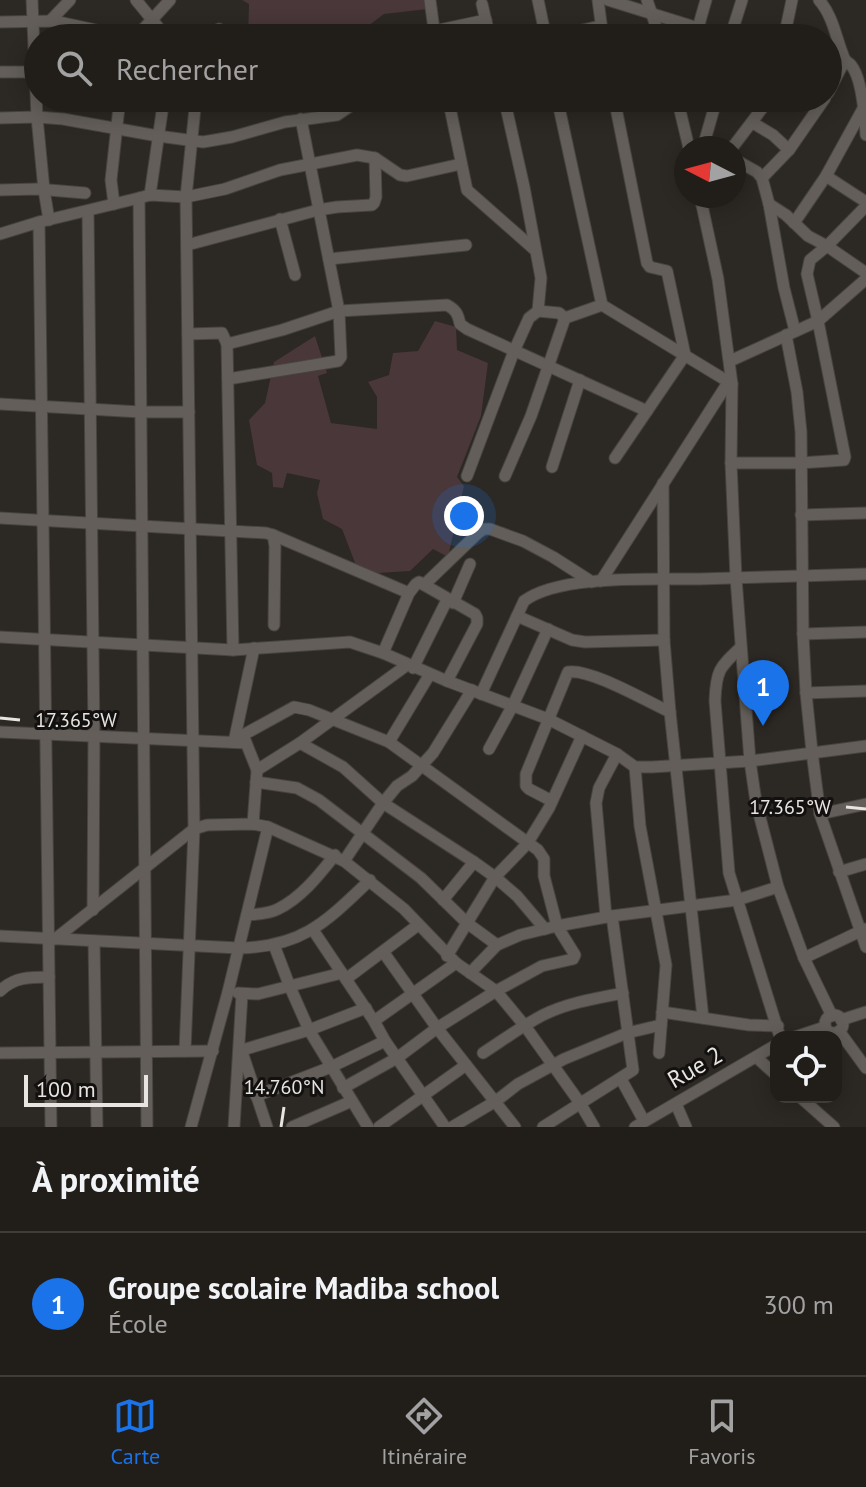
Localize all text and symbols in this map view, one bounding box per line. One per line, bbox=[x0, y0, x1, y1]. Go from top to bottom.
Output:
search box bbox=[24, 24, 842, 112]
icon: search bbox=[52, 46, 96, 90]
text: Rechercher bbox=[116, 49, 258, 88]
north arrow bbox=[674, 136, 746, 208]
your location bbox=[444, 496, 484, 536]
pin: 1 bbox=[737, 660, 789, 726]
text: 17.365°W bbox=[35, 707, 117, 733]
text: 17.365°W bbox=[749, 794, 831, 820]
map controls bbox=[770, 1031, 842, 1103]
button: locate bbox=[770, 1031, 842, 1103]
street label: Rue 2 bbox=[662, 1039, 728, 1095]
scale bar bbox=[24, 1071, 148, 1107]
text: 14.760°N bbox=[244, 1074, 324, 1100]
text: 100 m bbox=[36, 1075, 96, 1103]
text: À proximité bbox=[32, 1157, 200, 1201]
text: Groupe scolaire Madiba school bbox=[108, 1268, 499, 1307]
text: 1 bbox=[51, 1288, 65, 1321]
text: 300 m bbox=[763, 1288, 834, 1321]
text: École bbox=[108, 1307, 168, 1340]
tab: Carte bbox=[111, 1394, 160, 1470]
tab: Itinéraire bbox=[381, 1394, 467, 1470]
tab: Favoris bbox=[688, 1394, 755, 1470]

